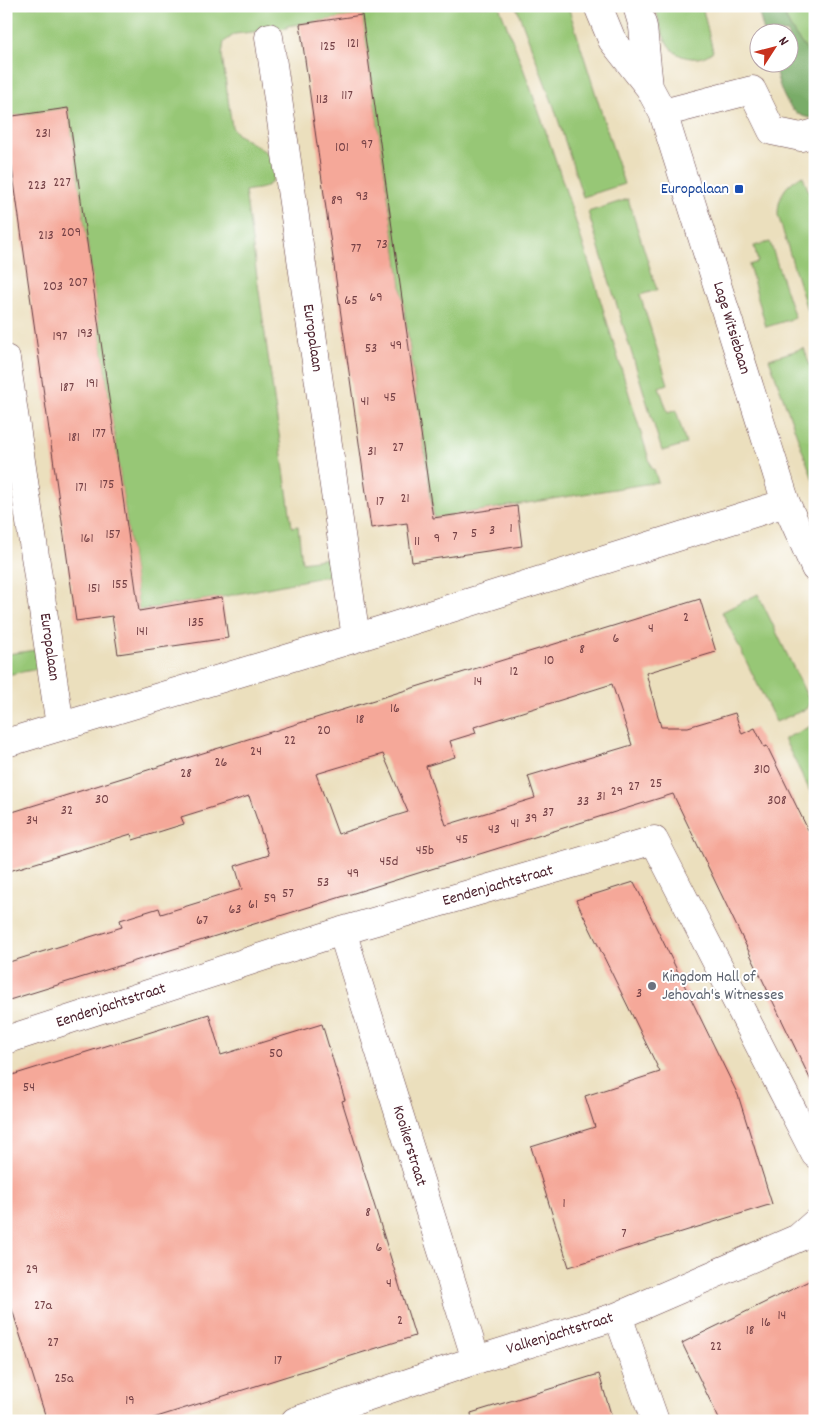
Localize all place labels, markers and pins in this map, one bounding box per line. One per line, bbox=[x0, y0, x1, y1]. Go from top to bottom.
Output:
place label: Europalaan bbox=[661, 178, 729, 201]
marker: Europalaan bbox=[733, 183, 745, 195]
place label: Kingdom Hall of Jehovah's Witnesses bbox=[662, 966, 784, 1007]
marker: Kingdom Hall of Jehovah's Witnesses bbox=[646, 980, 658, 992]

